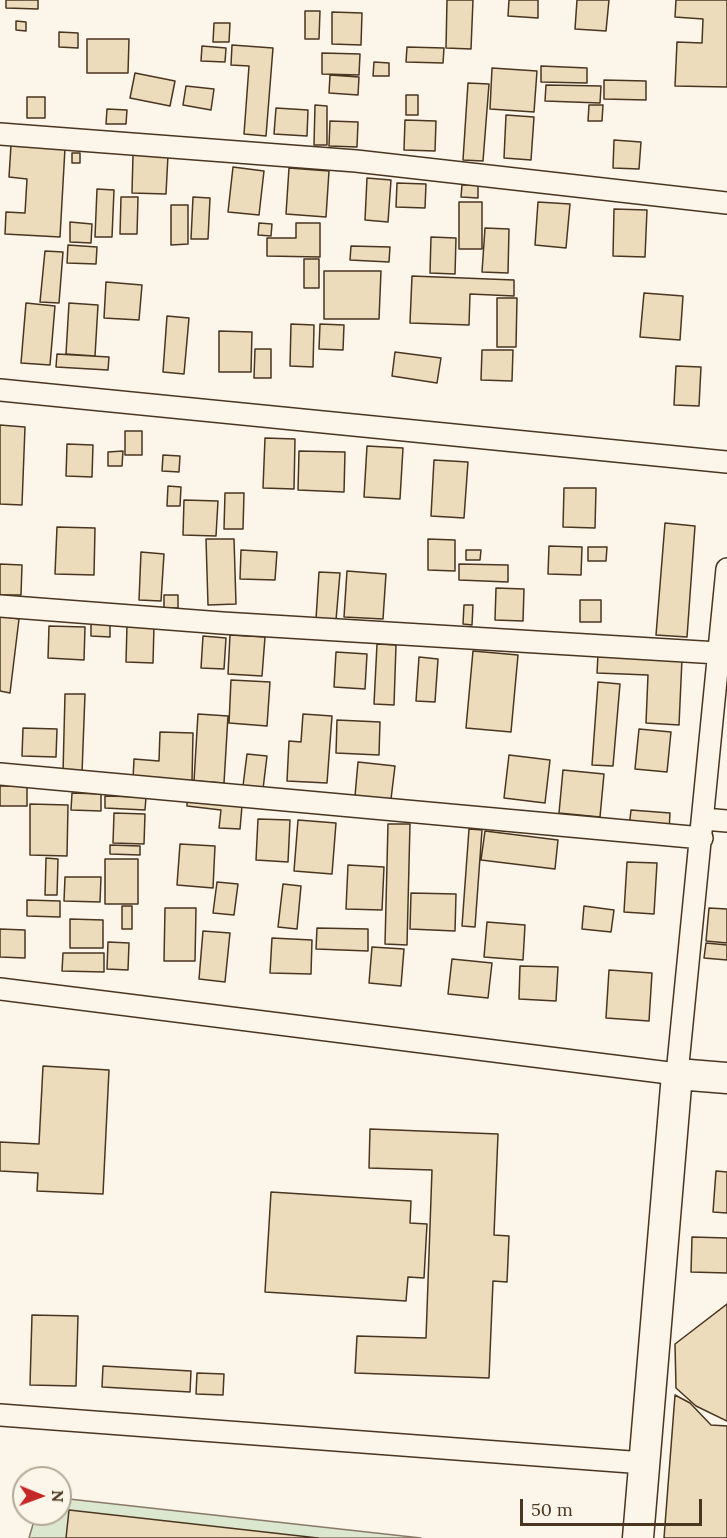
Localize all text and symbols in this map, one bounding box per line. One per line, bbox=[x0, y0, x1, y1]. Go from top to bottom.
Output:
north arrow bbox=[12, 1466, 72, 1526]
scale bar bbox=[523, 1487, 704, 1525]
text: N bbox=[48, 1490, 68, 1503]
text: 50 m bbox=[531, 1498, 573, 1521]

